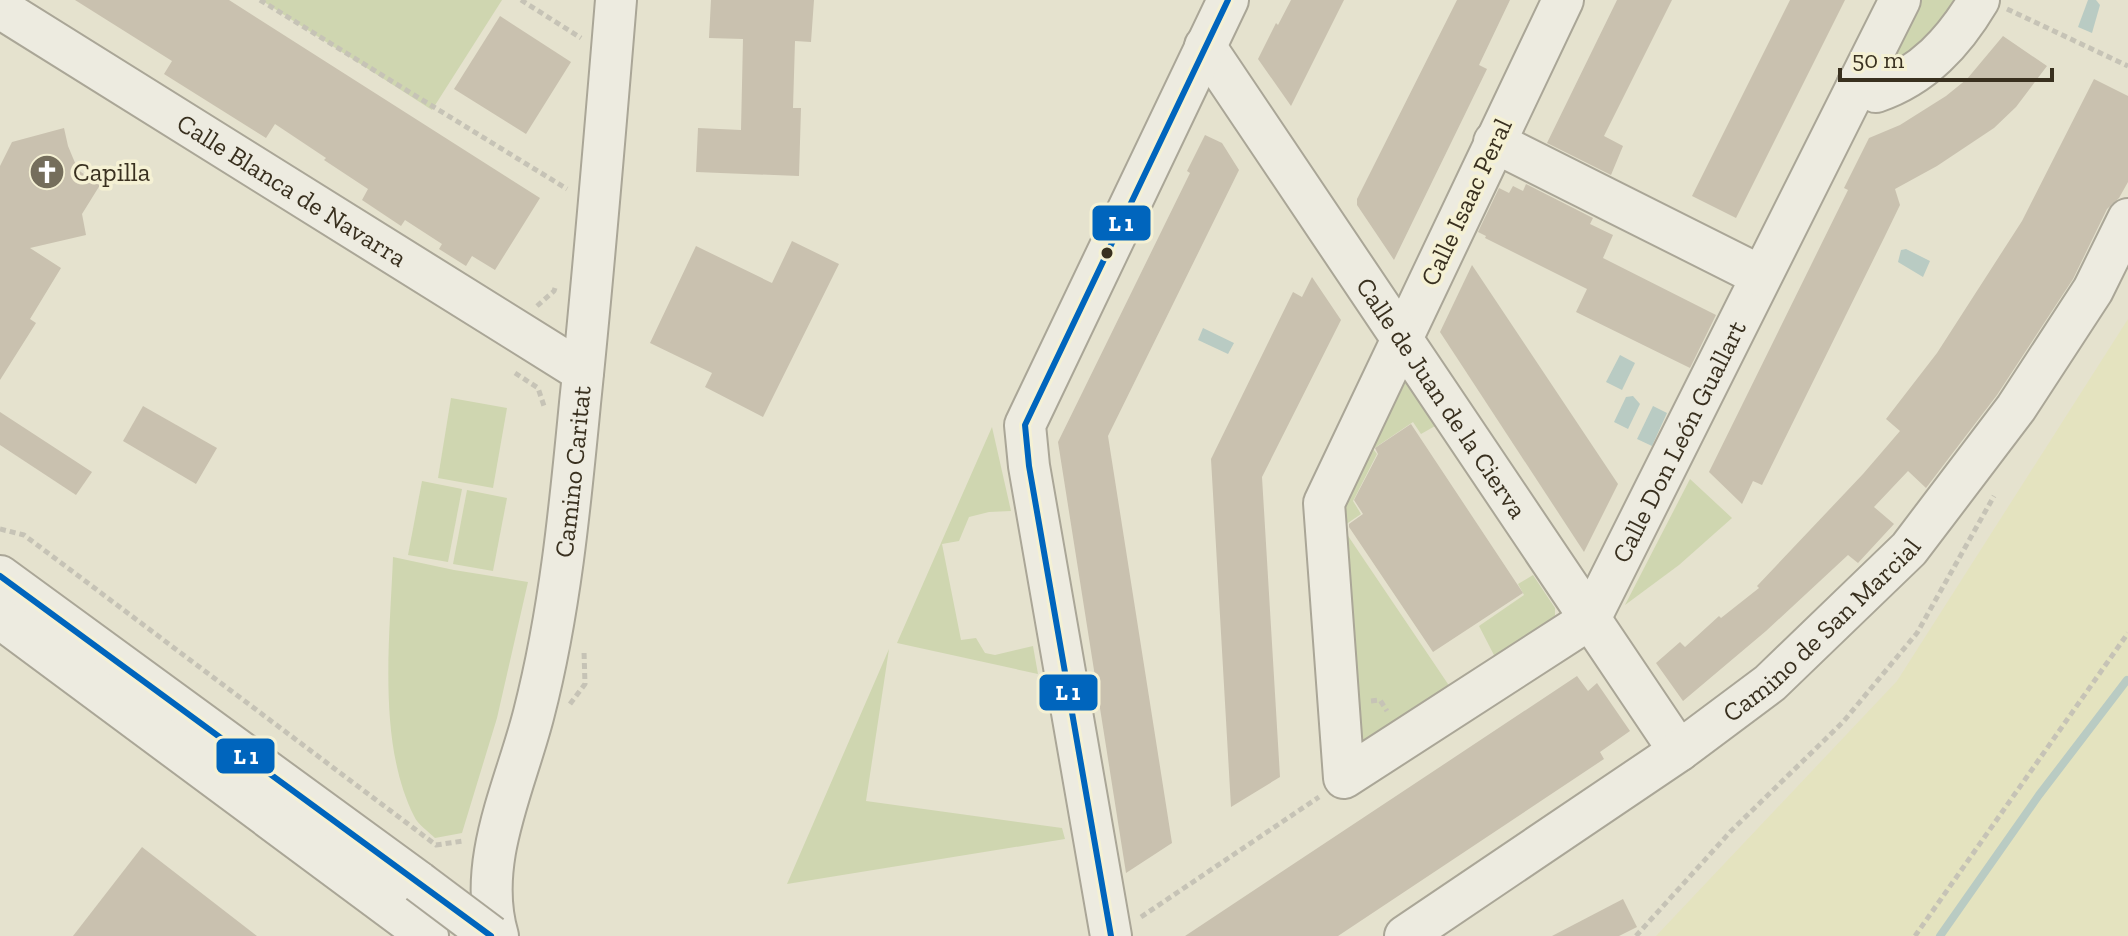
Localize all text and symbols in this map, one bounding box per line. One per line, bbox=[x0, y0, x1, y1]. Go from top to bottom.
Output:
scale bar bbox=[1840, 32, 2052, 82]
text: 50 m bbox=[1852, 45, 1905, 74]
street label: Calle Blanca de Navarra bbox=[171, 106, 413, 274]
street label: Calle Isaac Peral bbox=[1413, 113, 1519, 291]
church icon: Capilla bbox=[28, 153, 66, 191]
place label: Capilla bbox=[73, 156, 151, 188]
line badge: L 1 bbox=[1091, 204, 1152, 242]
text: L 1 bbox=[1109, 210, 1134, 237]
unlabelled marker bbox=[1099, 245, 1115, 261]
street label: Calle de Juan de la Cierva bbox=[1349, 271, 1534, 525]
street label: Calle Don León Guallart bbox=[1605, 315, 1753, 568]
street label: Camino Caritat bbox=[547, 384, 598, 559]
street label: Camino de San Marcial bbox=[1716, 532, 1928, 729]
line badge: L 1 bbox=[1038, 673, 1099, 712]
text: L 1 bbox=[1056, 679, 1081, 706]
line badge: L 1 bbox=[215, 737, 276, 775]
text: L 1 bbox=[234, 743, 259, 770]

